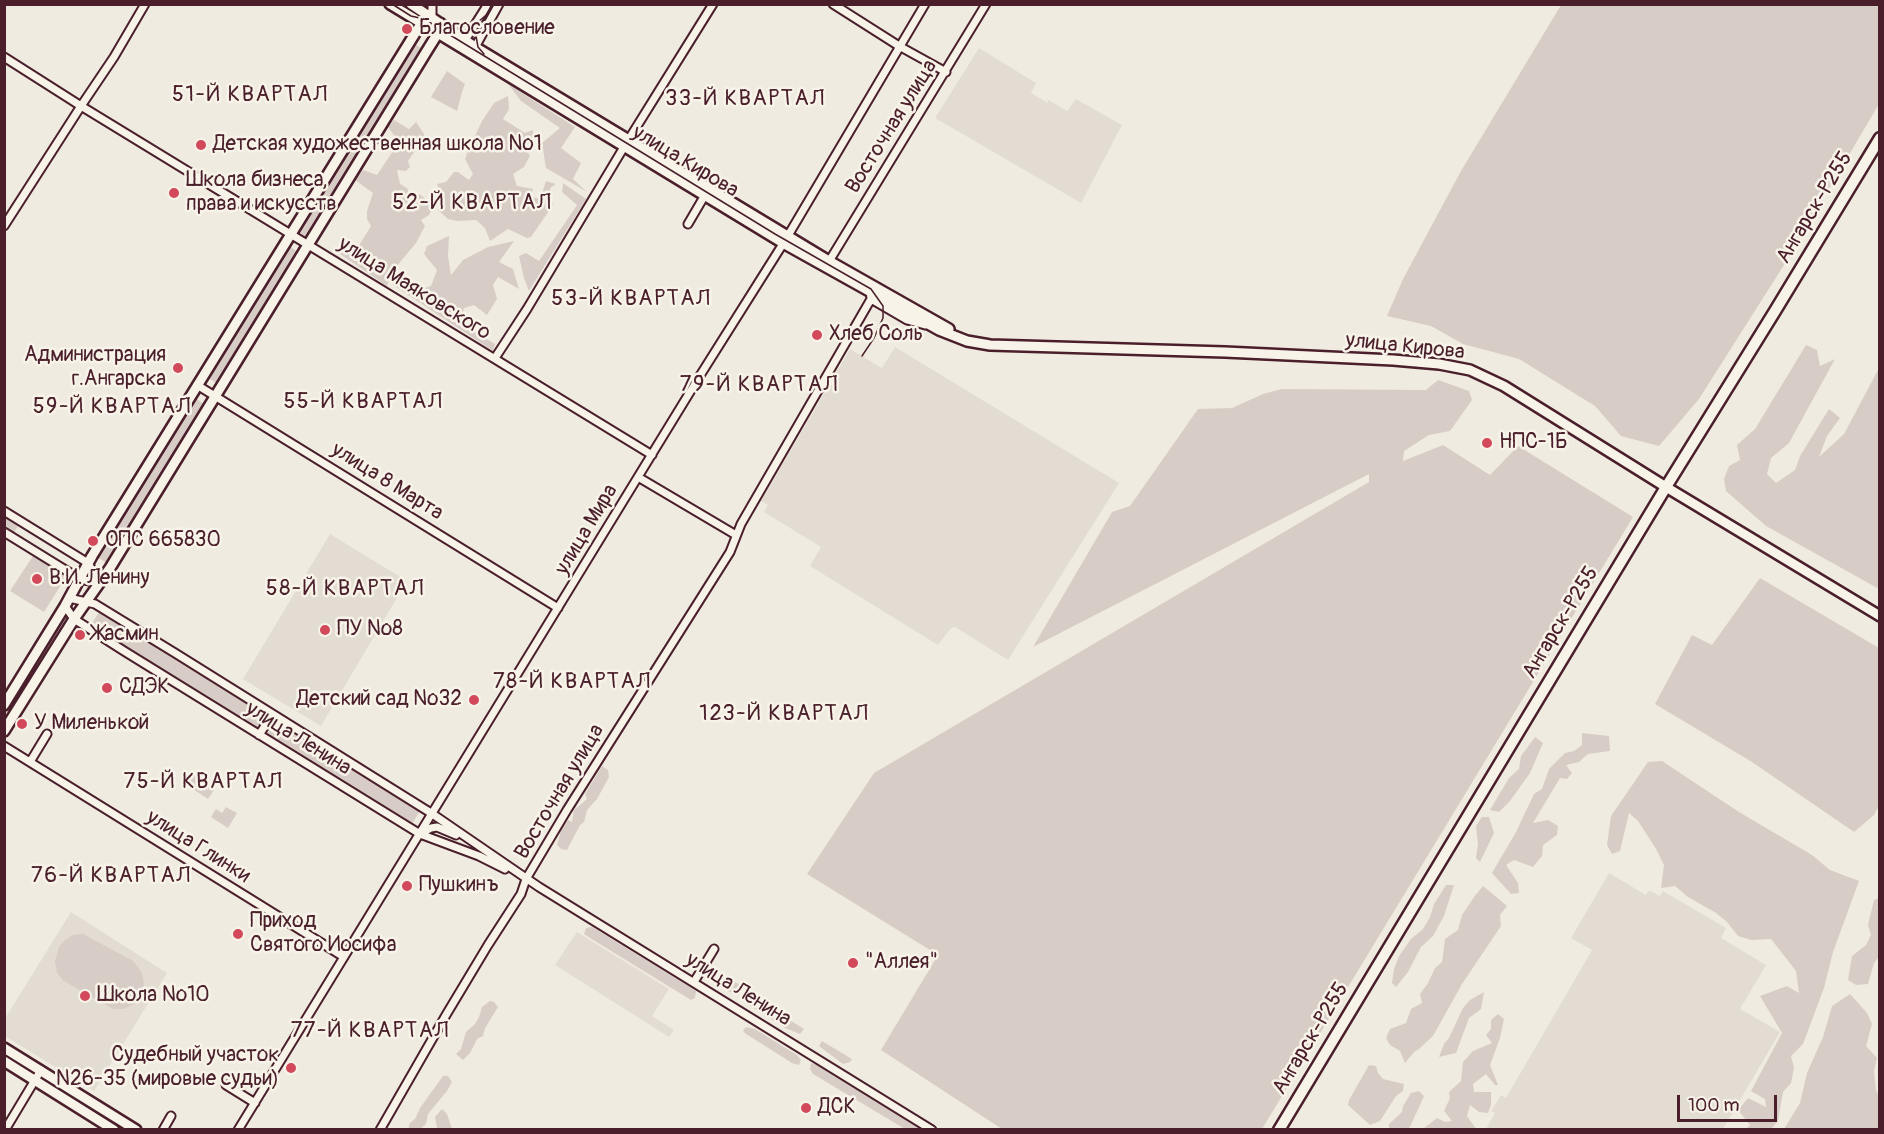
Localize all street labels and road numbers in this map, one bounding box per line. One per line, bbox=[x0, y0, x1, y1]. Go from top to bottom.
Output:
street label: Восточная улица bbox=[841, 56, 943, 198]
street label: улица Кирова bbox=[627, 120, 743, 204]
street label: Ангарск-Р255 bbox=[1772, 147, 1858, 269]
street label: улица Маяковского bbox=[333, 232, 495, 346]
street label: улица Кирова bbox=[1344, 328, 1466, 366]
street label: улица 8 Марта bbox=[326, 438, 448, 526]
street label: улица Мира bbox=[550, 480, 624, 580]
street label: Ангарск-Р255 bbox=[1518, 562, 1604, 684]
street label: улица Ленина bbox=[240, 697, 356, 781]
street label: Восточная улица bbox=[510, 720, 610, 864]
street label: улица Глинки bbox=[141, 805, 255, 889]
street label: улица Ленина bbox=[680, 948, 796, 1032]
street label: Ангарск-Р255 bbox=[1268, 978, 1354, 1100]

